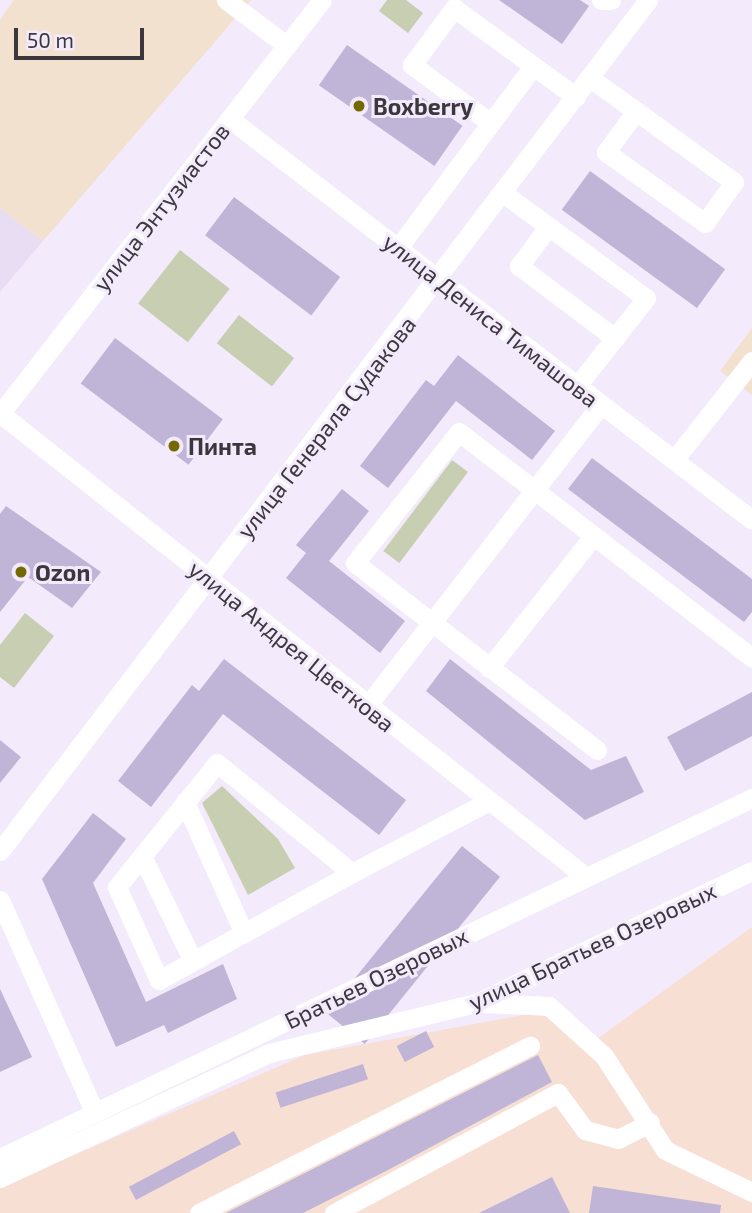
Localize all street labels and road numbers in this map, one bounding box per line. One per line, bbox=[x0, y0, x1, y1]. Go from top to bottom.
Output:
street label: улица Энтузиастов bbox=[87, 118, 235, 296]
street label: улица Дениса Тимашова bbox=[378, 227, 604, 413]
street label: улица Генерала Судакова bbox=[231, 311, 421, 543]
street label: улица Андрея Цветкова bbox=[184, 555, 400, 737]
street label: улица Братьев Озеровых bbox=[464, 876, 720, 1016]
street label: Братьев Озеровых bbox=[280, 922, 472, 1034]

